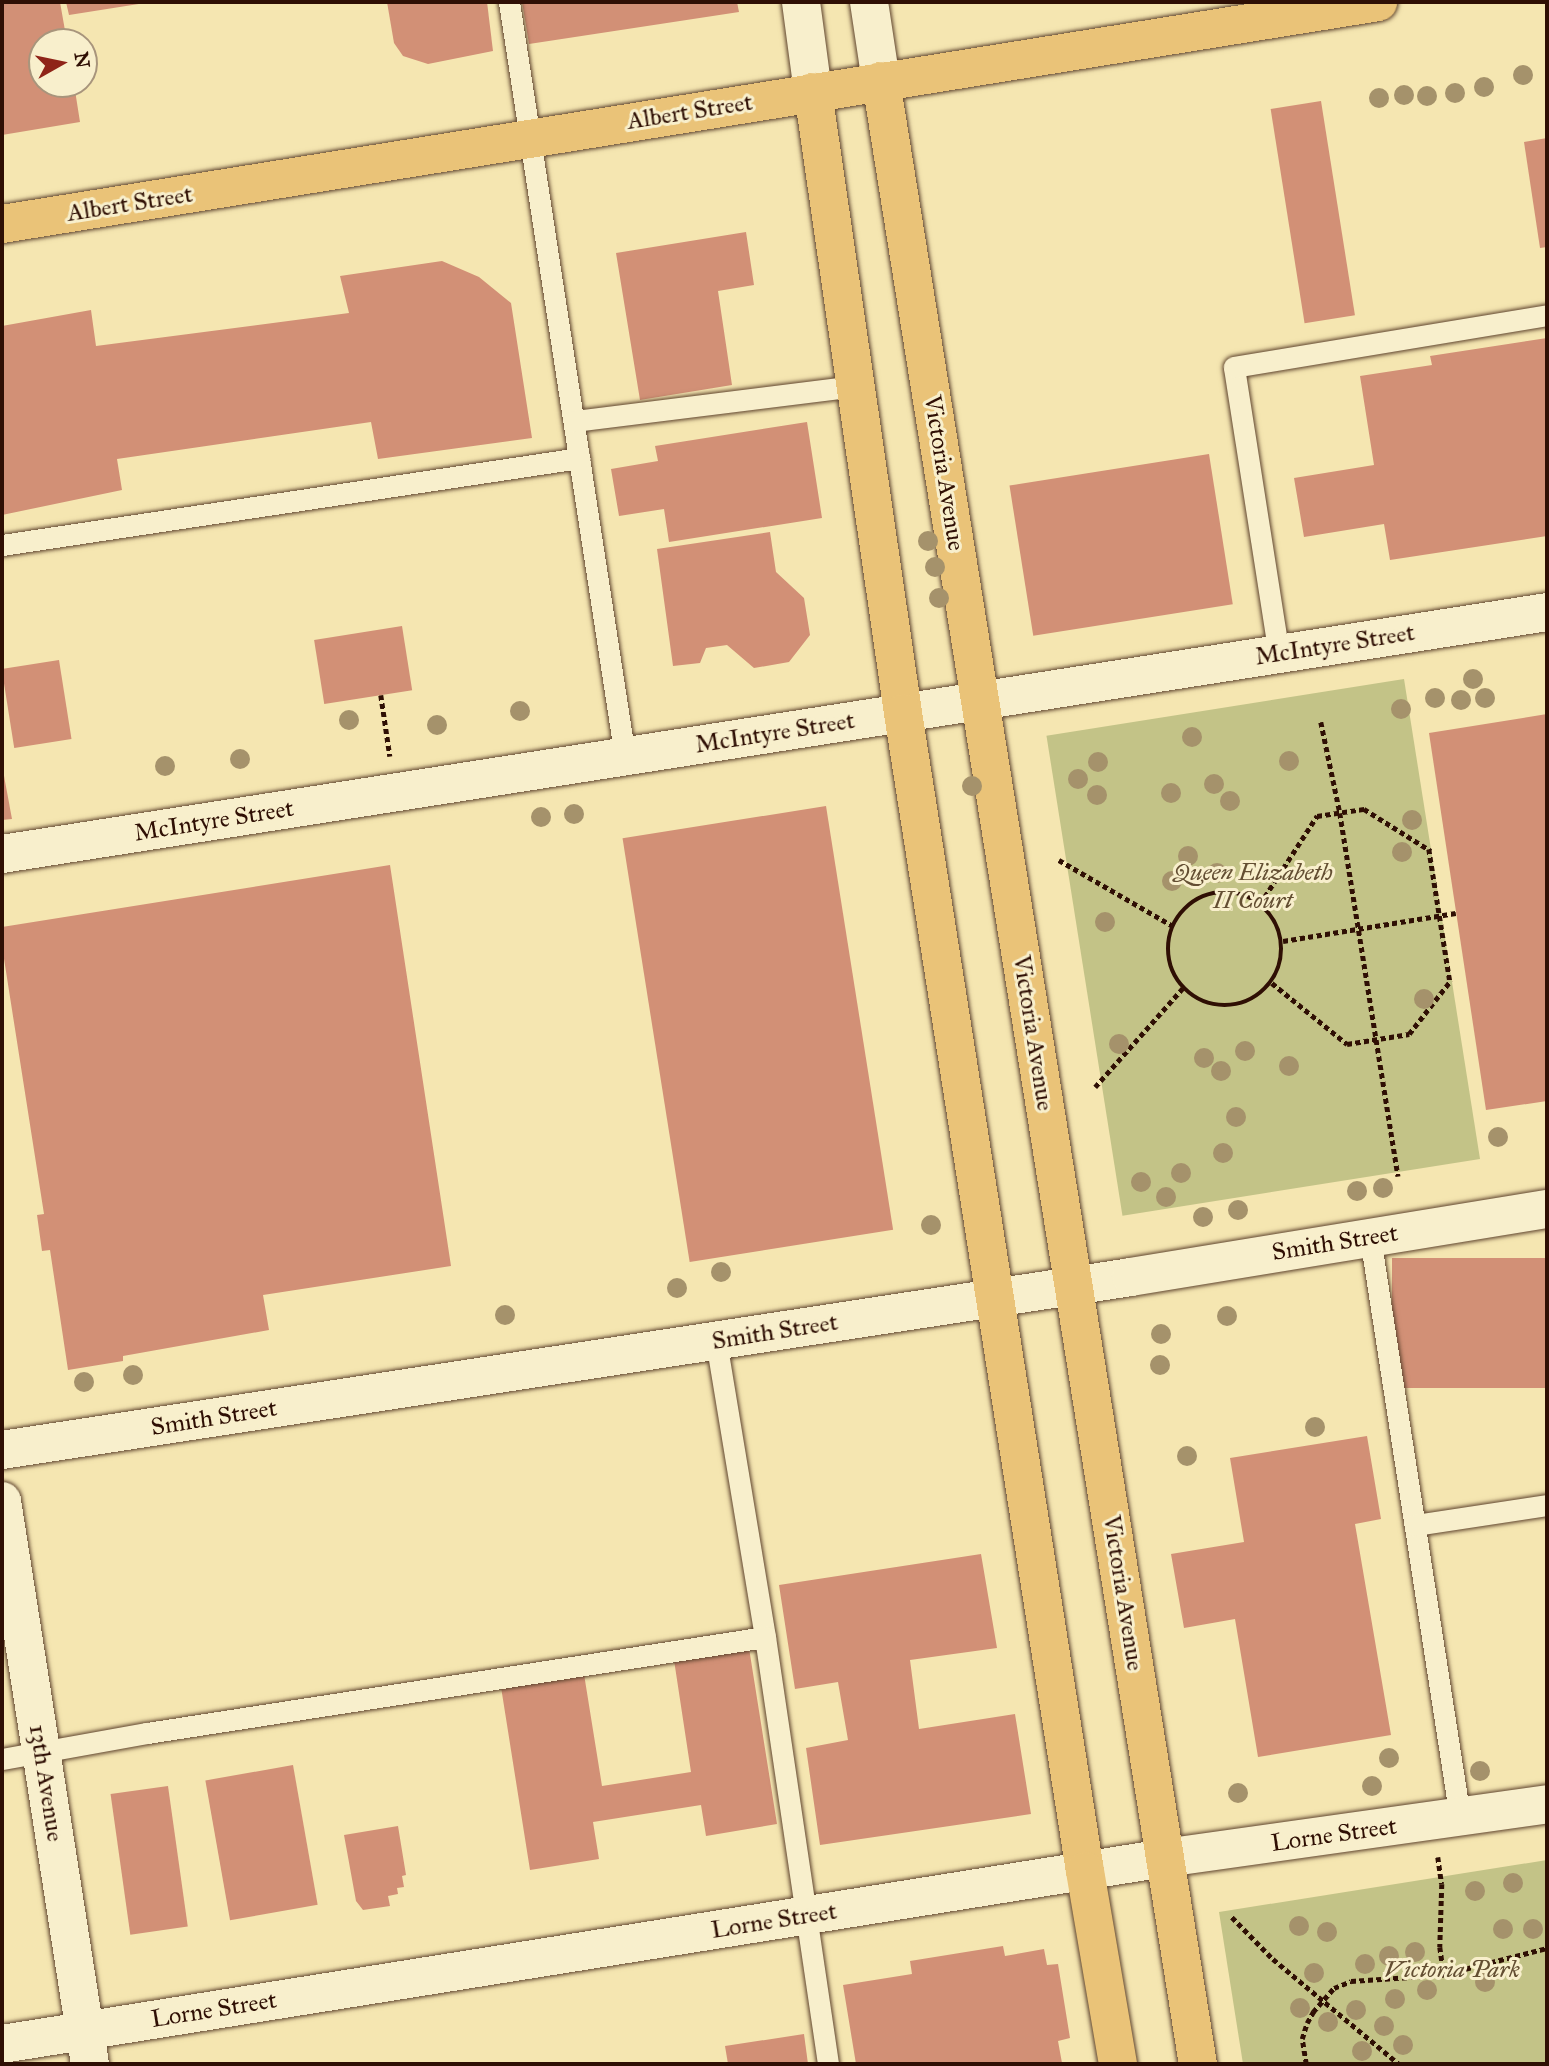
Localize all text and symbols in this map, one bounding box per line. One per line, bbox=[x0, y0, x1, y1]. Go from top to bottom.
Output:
north arrow bbox=[28, 28, 98, 98]
text: N bbox=[70, 50, 95, 70]
street label: Albert Street bbox=[625, 88, 755, 136]
street label: Albert Street bbox=[65, 180, 195, 228]
street label: Victoria Avenue bbox=[918, 393, 970, 553]
street label: McIntyre Street bbox=[1253, 618, 1417, 672]
street label: McIntyre Street bbox=[693, 706, 857, 760]
street label: McIntyre Street bbox=[132, 794, 296, 848]
park label: Queen Elizabeth II Court bbox=[1173, 859, 1333, 915]
street label: Victoria Avenue bbox=[1007, 953, 1059, 1113]
street label: Smith Street bbox=[1270, 1219, 1400, 1267]
street label: Smith Street bbox=[710, 1308, 840, 1356]
street label: Smith Street bbox=[149, 1394, 279, 1442]
street label: Victoria Avenue bbox=[1097, 1513, 1149, 1673]
street label: 13th Avenue bbox=[23, 1722, 69, 1844]
street label: Lorne Street bbox=[1269, 1812, 1399, 1858]
street label: Lorne Street bbox=[709, 1897, 839, 1945]
park label: Victoria Park bbox=[1384, 1956, 1520, 1984]
street label: Lorne Street bbox=[149, 1986, 279, 2034]

